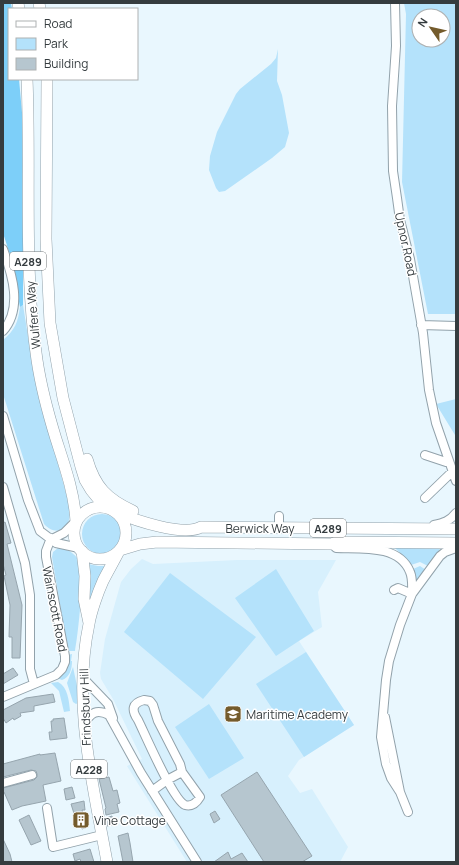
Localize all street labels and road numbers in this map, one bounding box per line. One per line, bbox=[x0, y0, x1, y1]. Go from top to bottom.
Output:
street label: Upnor Road bbox=[391, 210, 421, 278]
road number: A289 bbox=[10, 252, 46, 270]
street label: Wulfere Way bbox=[21, 279, 44, 350]
road number: A289 bbox=[310, 519, 346, 537]
street label: Berwick Way bbox=[225, 520, 295, 537]
street label: Wainscott Road bbox=[38, 565, 72, 653]
street label: Frindsbury Hill bbox=[75, 668, 95, 746]
road number: A228 bbox=[71, 760, 107, 778]

